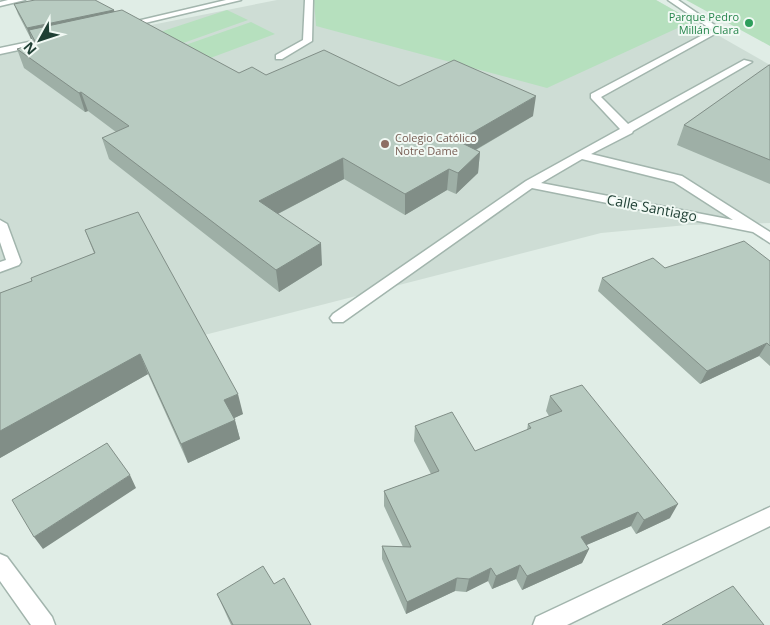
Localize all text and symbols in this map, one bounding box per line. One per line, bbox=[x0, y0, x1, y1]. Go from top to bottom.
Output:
place label: Parque Pedro Millán Clara bbox=[669, 9, 739, 37]
north arrow bbox=[15, 15, 65, 65]
marker: Parque Pedro Millán Clara bbox=[743, 17, 755, 29]
text: N bbox=[19, 38, 41, 59]
place label: Colegio Católico Notre Dame bbox=[395, 130, 477, 158]
marker: Colegio Católico Notre Dame bbox=[379, 138, 391, 150]
street label: Calle Santiago bbox=[605, 189, 699, 226]

